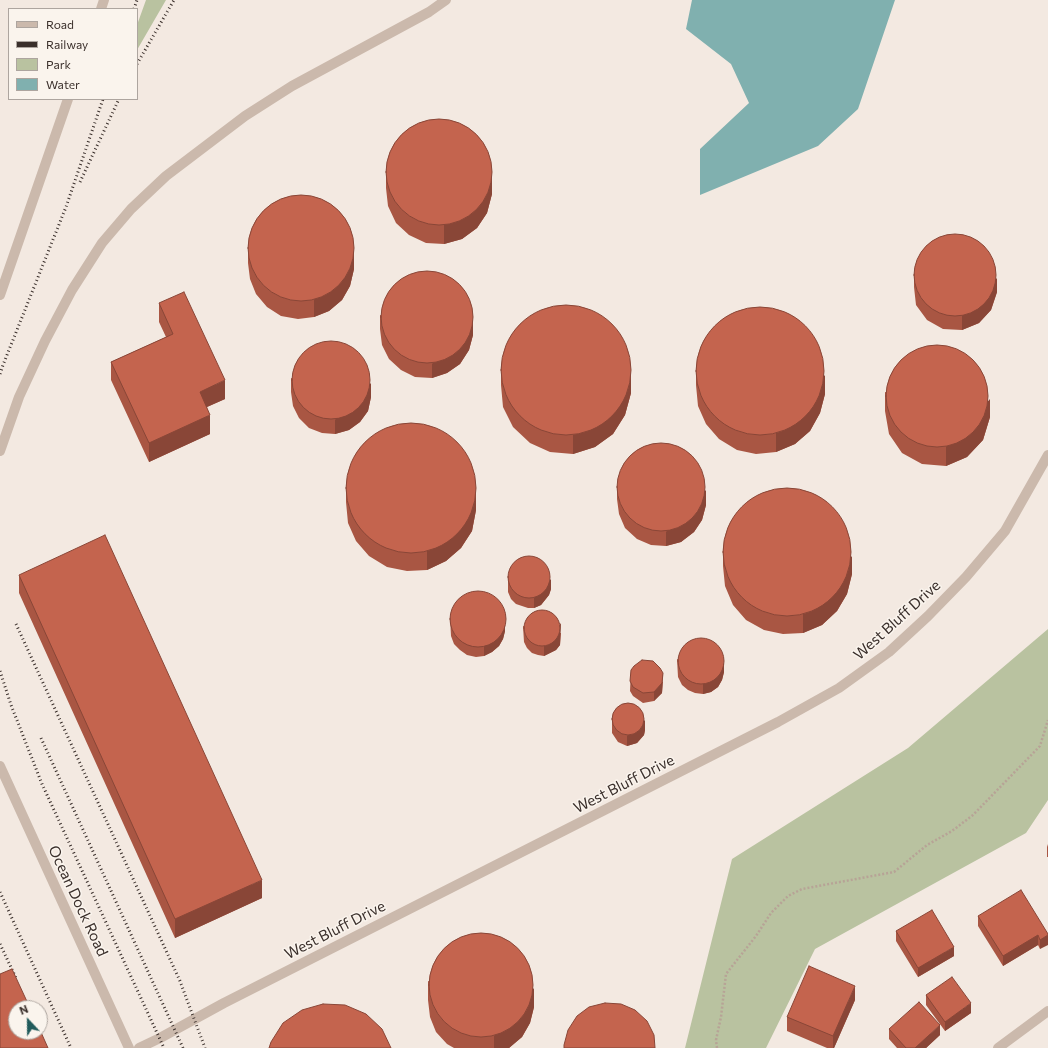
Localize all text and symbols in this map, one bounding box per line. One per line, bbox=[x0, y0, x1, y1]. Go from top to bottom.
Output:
legend bbox=[8, 8, 138, 100]
text: Road bbox=[46, 17, 74, 31]
text: Railway bbox=[46, 37, 88, 51]
text: Park bbox=[46, 57, 71, 71]
text: Water bbox=[46, 77, 80, 91]
street label: West Bluff Drive bbox=[850, 576, 944, 664]
street label: West Bluff Drive bbox=[571, 751, 677, 817]
street label: Ocean Dock Road bbox=[44, 843, 112, 959]
street label: West Bluff Drive bbox=[282, 897, 388, 963]
north arrow bbox=[8, 1000, 48, 1040]
text: N bbox=[17, 1002, 30, 1017]

